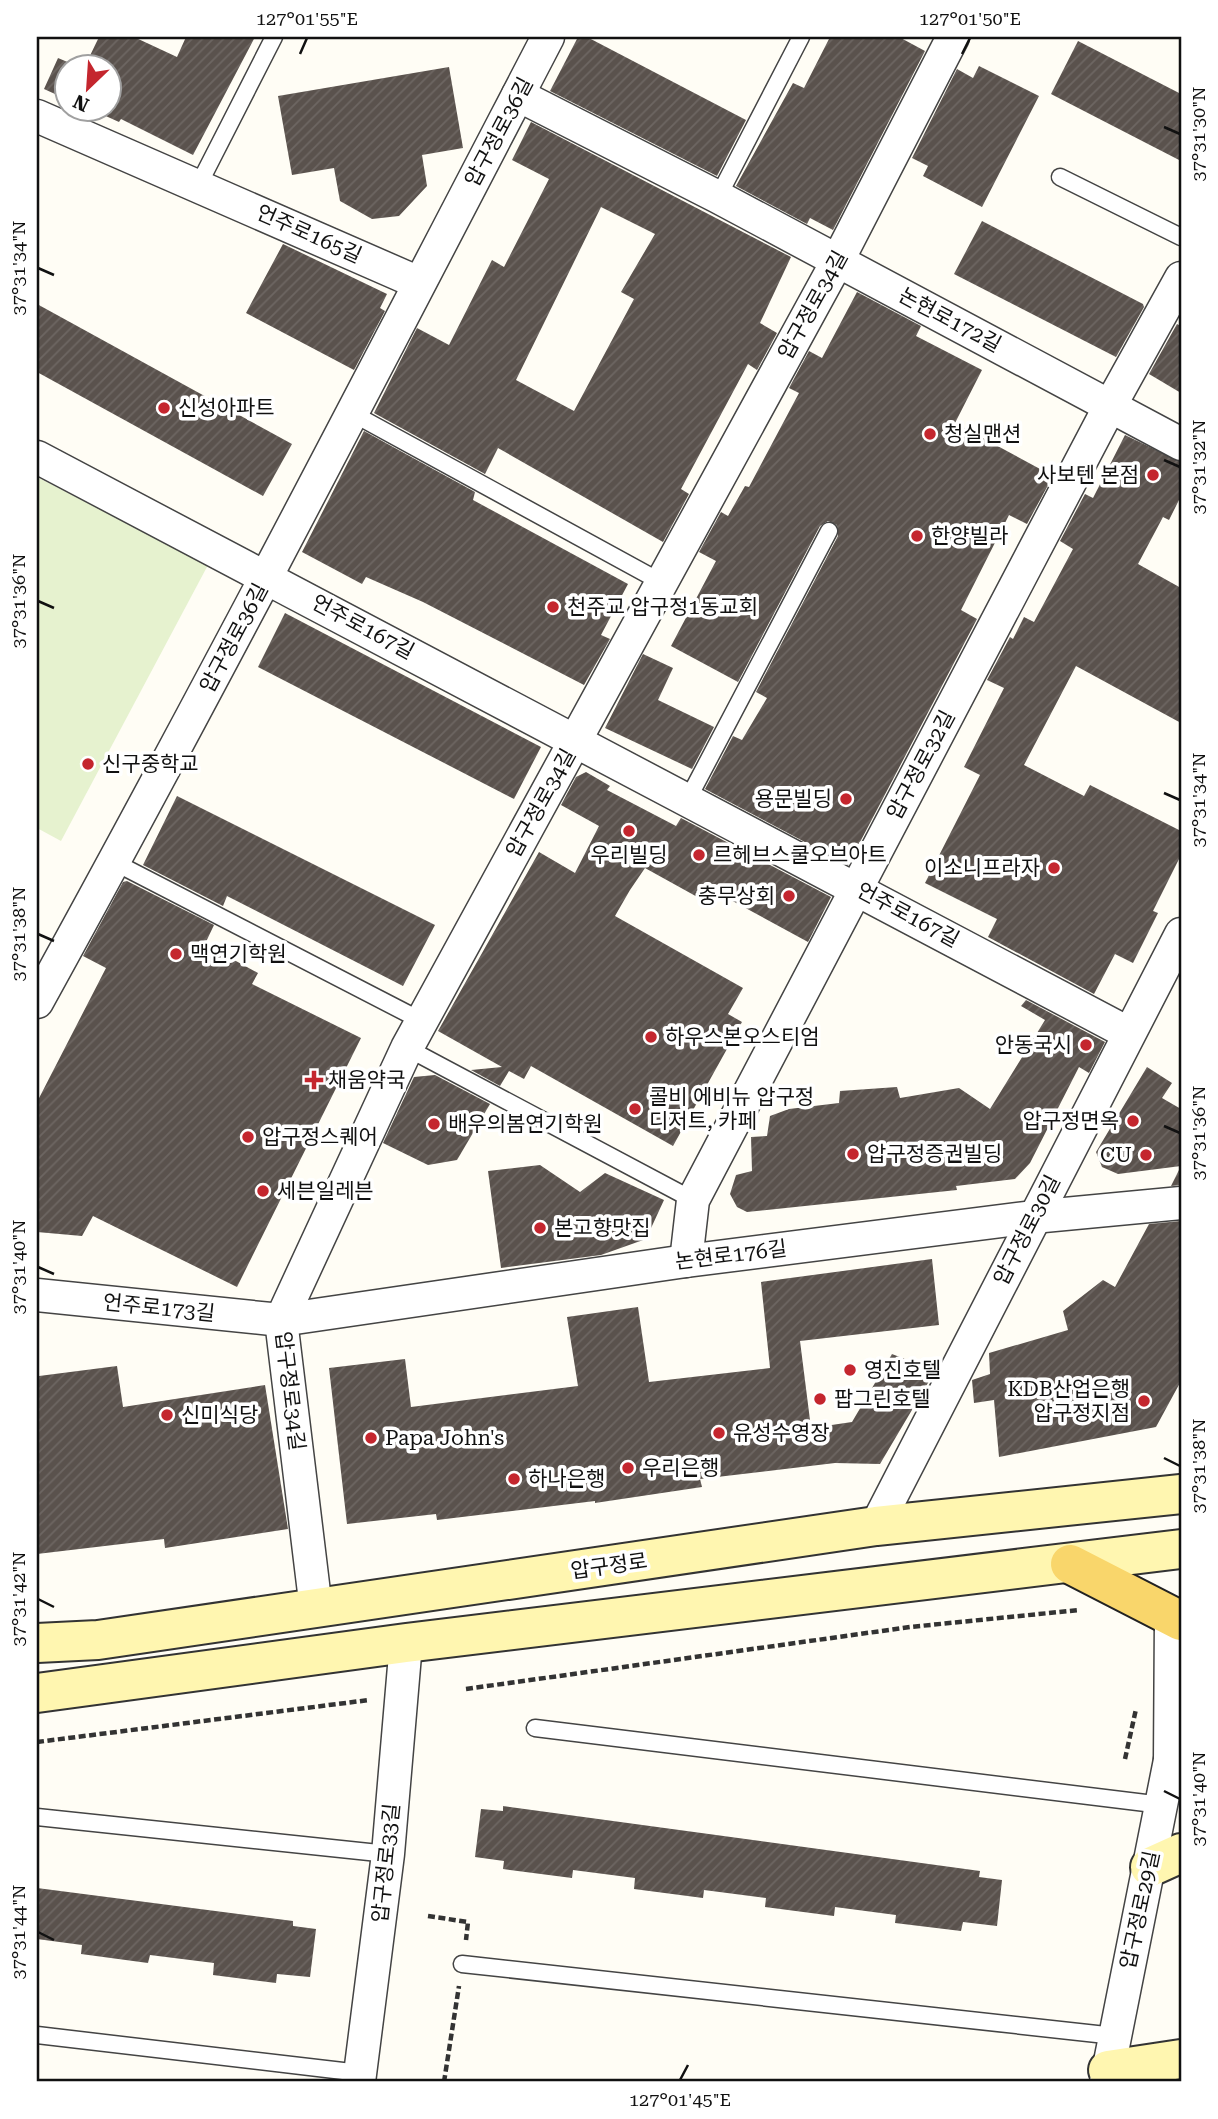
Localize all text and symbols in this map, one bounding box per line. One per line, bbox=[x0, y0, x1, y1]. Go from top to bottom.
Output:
text: 127°01'55"E bbox=[256, 8, 358, 29]
text: 127°01'50"E bbox=[919, 8, 1021, 29]
north arrow bbox=[52, 52, 122, 122]
street label: 압구정로36길 bbox=[460, 73, 538, 191]
text: 37°31'30"N bbox=[1188, 87, 1209, 181]
text: N bbox=[69, 89, 93, 116]
street label: 언주로165길 bbox=[253, 200, 365, 268]
text: 37°31'34"N bbox=[8, 221, 29, 315]
street label: 압구정로34길 bbox=[773, 247, 853, 363]
street label: 논현로172길 bbox=[895, 283, 1005, 357]
place label: 신성아파트 bbox=[178, 396, 275, 420]
marker: 신성아파트 bbox=[156, 400, 172, 416]
text: 37°31'32"N bbox=[1188, 420, 1209, 514]
place label: 청실맨션 bbox=[944, 422, 1021, 446]
marker: 청실맨션 bbox=[922, 426, 938, 442]
place label: 사보텐 본점 bbox=[1037, 463, 1139, 487]
marker: 사보텐 본점 bbox=[1145, 467, 1161, 483]
place label: 한양빌라 bbox=[931, 524, 1008, 548]
marker: 한양빌라 bbox=[909, 528, 925, 544]
text: 37°31'36"N bbox=[8, 554, 29, 648]
street label: 압구정로36길 bbox=[195, 579, 273, 697]
street label: 언주로167길 bbox=[308, 590, 418, 664]
place label: 천주교 압구정1동교회 bbox=[567, 595, 758, 619]
marker: 천주교 압구정1동교회 bbox=[545, 599, 561, 615]
street label: 압구정로32길 bbox=[882, 706, 960, 824]
street label: 압구정로34길 bbox=[501, 745, 581, 861]
place label: 신구중학교 bbox=[102, 752, 199, 776]
text: 37°31'34"N bbox=[1188, 753, 1209, 847]
marker: 신구중학교 bbox=[80, 756, 96, 772]
place label: 용문빌딩 bbox=[755, 787, 832, 811]
marker: 용문빌딩 bbox=[838, 791, 854, 807]
marker: 우리빌딩 bbox=[621, 823, 637, 839]
place label: 우리빌딩 bbox=[590, 843, 668, 867]
place label: 르헤브스쿨오브아트 bbox=[713, 843, 887, 867]
marker: 르헤브스쿨오브아트 bbox=[691, 847, 707, 863]
place label: 이소니프라자 bbox=[924, 856, 1040, 880]
marker: 이소니프라자 bbox=[1046, 860, 1062, 876]
street label: 언주로167길 bbox=[853, 878, 963, 952]
place label: 충무상회 bbox=[698, 884, 775, 908]
text: 37°31'38"N bbox=[8, 887, 29, 981]
marker: 충무상회 bbox=[781, 888, 797, 904]
place label: 맥연기학원 bbox=[190, 942, 287, 966]
marker: 맥연기학원 bbox=[168, 946, 184, 962]
place label: 하우스본오스티엄 bbox=[665, 1025, 820, 1049]
marker: 하우스본오스티엄 bbox=[643, 1029, 659, 1045]
place label: 안동국시 bbox=[995, 1033, 1072, 1057]
marker: 안동국시 bbox=[1078, 1037, 1094, 1053]
place label: 채움약국 bbox=[328, 1068, 405, 1092]
marker: 채움약국 bbox=[306, 1072, 322, 1088]
place label: 콜비 에비뉴 압구정 디저트, 카페 bbox=[649, 1085, 814, 1133]
text: 37°31'36"N bbox=[1188, 1086, 1209, 1180]
marker: 콜비 에비뉴 압구정 디저트, 카페 bbox=[627, 1101, 643, 1117]
place label: 압구정면옥 bbox=[1022, 1109, 1119, 1133]
place label: 배우의봄연기학원 bbox=[448, 1112, 603, 1136]
marker: 압구정면옥 bbox=[1125, 1113, 1141, 1129]
marker: 배우의봄연기학원 bbox=[426, 1116, 442, 1132]
place label: 압구정스퀘어 bbox=[262, 1125, 378, 1149]
marker: 압구정스퀘어 bbox=[240, 1129, 256, 1145]
place label: 압구정증권빌딩 bbox=[867, 1142, 1002, 1166]
place label: CU bbox=[1100, 1143, 1132, 1167]
marker: 압구정증권빌딩 bbox=[845, 1146, 861, 1162]
marker: CU bbox=[1138, 1147, 1154, 1163]
street label: 압구정로30길 bbox=[989, 1171, 1065, 1289]
place label: 세븐일레븐 bbox=[277, 1179, 374, 1203]
marker: 세븐일레븐 bbox=[255, 1183, 271, 1199]
place label: 본고향맛집 bbox=[554, 1216, 651, 1240]
text: 37°31'40"N bbox=[8, 1220, 29, 1314]
marker: 본고향맛집 bbox=[532, 1220, 548, 1236]
street label: 논현로176길 bbox=[674, 1236, 788, 1274]
street label: 언주로173길 bbox=[102, 1290, 216, 1326]
street label: 압구정로34길 bbox=[271, 1330, 309, 1452]
place label: 영진호텔 bbox=[864, 1358, 941, 1382]
marker: 영진호텔 bbox=[842, 1362, 858, 1378]
place label: KDB산업은행 압구정지점 bbox=[1007, 1377, 1130, 1425]
place label: 팝그린호텔 bbox=[834, 1387, 931, 1411]
marker: 팝그린호텔 bbox=[812, 1391, 828, 1407]
marker: KDB산업은행 압구정지점 bbox=[1136, 1393, 1152, 1409]
place label: 신미식당 bbox=[181, 1403, 258, 1427]
marker: 신미식당 bbox=[159, 1407, 175, 1423]
text: 37°31'38"N bbox=[1188, 1419, 1209, 1513]
place label: 유성수영장 bbox=[733, 1421, 830, 1445]
marker: 유성수영장 bbox=[711, 1425, 727, 1441]
place label: Papa John's bbox=[385, 1426, 504, 1450]
marker: Papa John's bbox=[363, 1430, 379, 1446]
place label: 우리은행 bbox=[642, 1456, 719, 1480]
marker: 우리은행 bbox=[620, 1460, 636, 1476]
place label: 하나은행 bbox=[528, 1467, 605, 1491]
marker: 하나은행 bbox=[506, 1471, 522, 1487]
street label: 압구정로 bbox=[569, 1549, 649, 1583]
text: 37°31'42"N bbox=[8, 1552, 29, 1646]
text: 37°31'40"N bbox=[1188, 1752, 1209, 1846]
street label: 압구정로33길 bbox=[368, 1802, 404, 1924]
street label: 압구정로29길 bbox=[1116, 1849, 1164, 1971]
text: 37°31'44"N bbox=[8, 1885, 29, 1979]
text: 127°01'45"E bbox=[629, 2089, 731, 2110]

